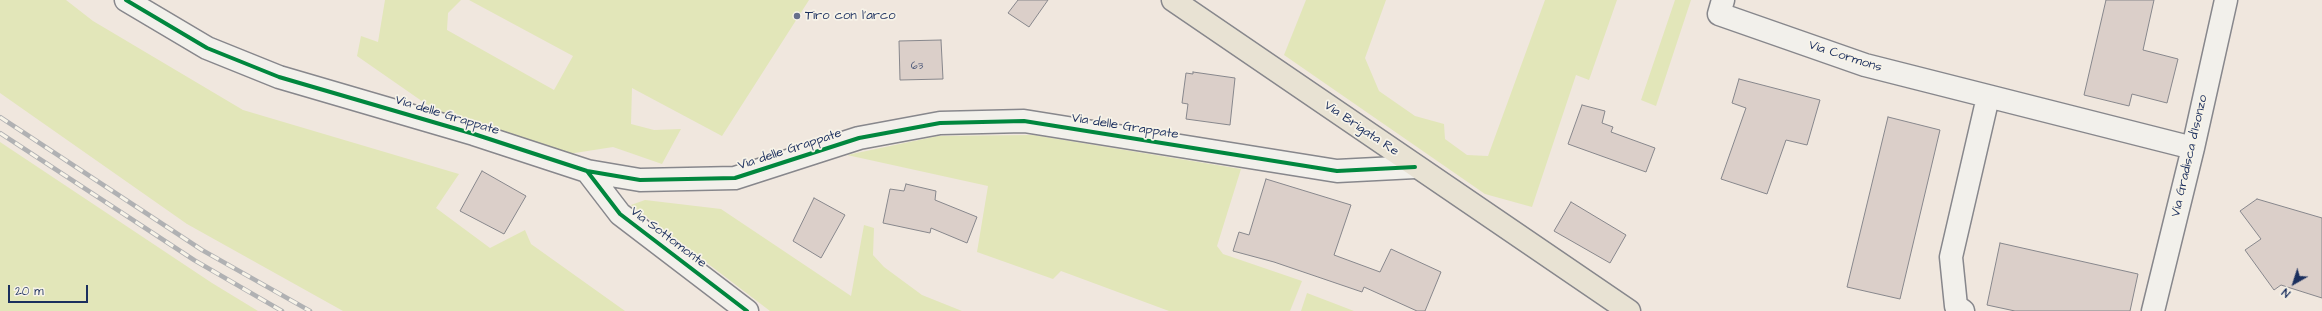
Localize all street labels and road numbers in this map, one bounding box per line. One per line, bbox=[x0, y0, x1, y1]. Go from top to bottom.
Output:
street label: Via Cormons bbox=[1806, 38, 1884, 76]
street label: Via delle Grappate bbox=[393, 93, 501, 139]
street label: Via Gradisca d'Isonzo bbox=[2168, 93, 2212, 219]
street label: Via Brigata Re bbox=[1321, 98, 1401, 160]
street label: Via delle Grappate bbox=[1070, 111, 1180, 143]
street label: Via delle Grappate bbox=[736, 126, 844, 174]
street label: Via Sottomonte bbox=[627, 204, 709, 272]

